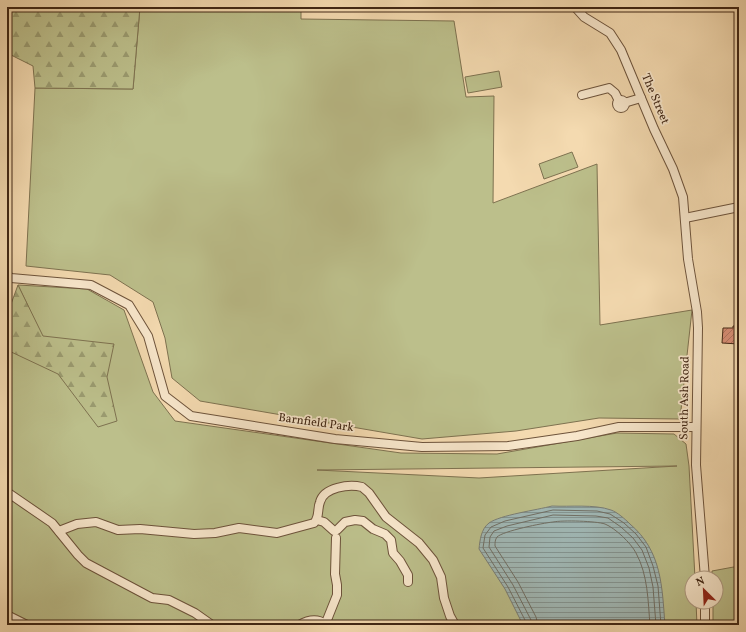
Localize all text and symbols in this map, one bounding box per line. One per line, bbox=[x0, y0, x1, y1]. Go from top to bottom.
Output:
street label: The Street bbox=[637, 71, 673, 127]
street label: South Ash Road bbox=[676, 356, 694, 440]
street label: Barnfield Park bbox=[277, 410, 355, 436]
north arrow bbox=[684, 570, 724, 610]
text: N bbox=[694, 574, 707, 591]

